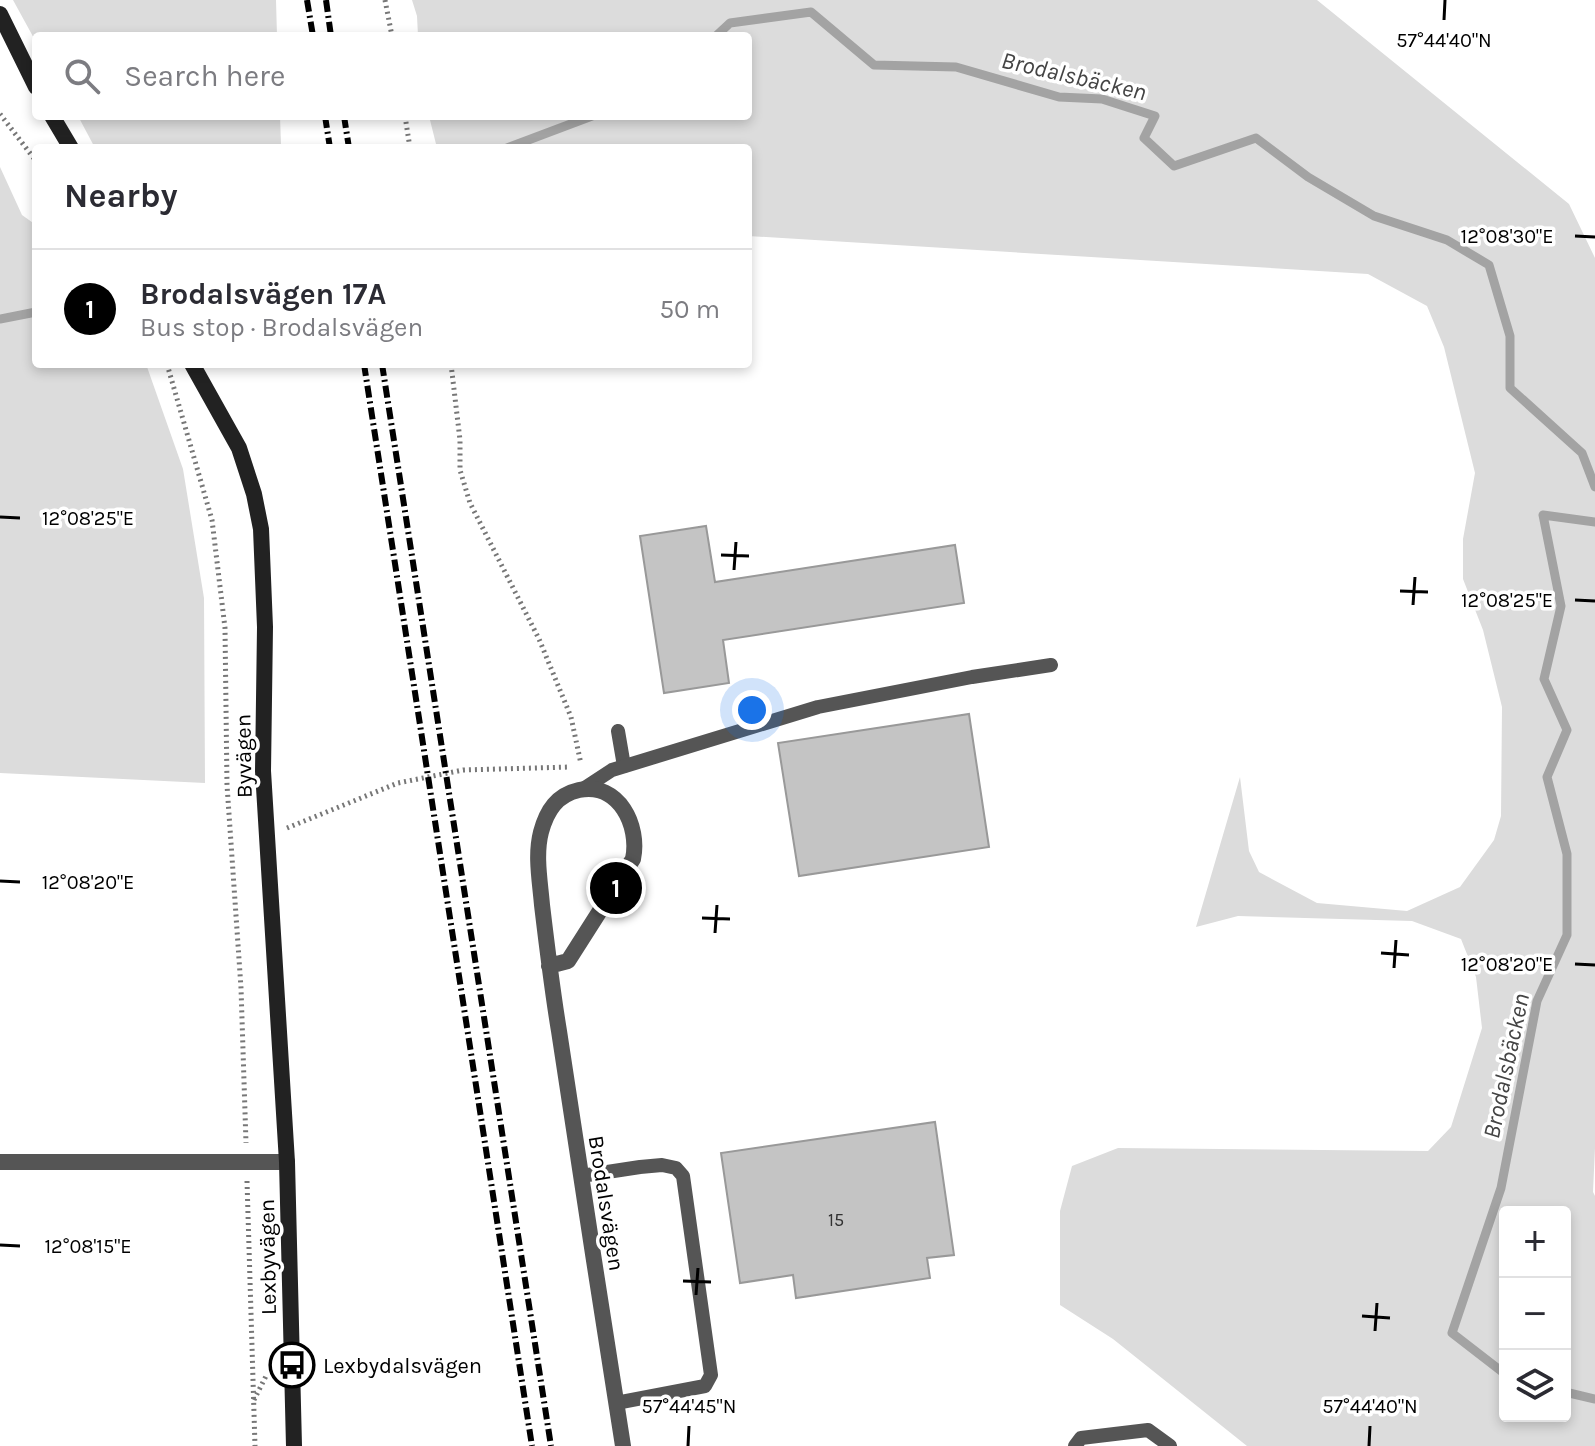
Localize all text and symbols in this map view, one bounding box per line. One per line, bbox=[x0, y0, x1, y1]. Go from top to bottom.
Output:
text: 57°44'40"N bbox=[1396, 29, 1492, 52]
search box bbox=[32, 32, 752, 120]
water label: Brodalsbäcken bbox=[999, 46, 1149, 106]
icon: search bbox=[60, 54, 104, 98]
text: Search here bbox=[124, 58, 285, 94]
text: Nearby bbox=[64, 176, 178, 216]
text: 12°08'30"E bbox=[1461, 225, 1553, 248]
text: Brodalsvägen 17A bbox=[140, 276, 386, 312]
text: 1 bbox=[85, 294, 95, 325]
text: 50 m bbox=[659, 294, 720, 325]
text: Bus stop · Brodalsvägen bbox=[140, 312, 423, 343]
text: 12°08'25"E bbox=[42, 507, 134, 530]
text: 12°08'25"E bbox=[1461, 589, 1553, 612]
your location bbox=[732, 690, 772, 730]
street label: Byvägen bbox=[230, 714, 258, 798]
pin: 1 bbox=[590, 858, 642, 918]
text: 12°08'20"E bbox=[42, 871, 134, 894]
text: 12°08'20"E bbox=[1461, 953, 1553, 976]
water label: Brodalsbäcken bbox=[1477, 991, 1535, 1141]
street label: Brodalsvägen bbox=[582, 1134, 630, 1273]
street label: Lexbyvägen bbox=[254, 1199, 282, 1315]
map controls bbox=[1499, 1206, 1571, 1422]
button: + bbox=[1499, 1206, 1571, 1278]
house number: 15 bbox=[828, 1209, 844, 1231]
text: 12°08'15"E bbox=[44, 1235, 132, 1258]
button: − bbox=[1499, 1278, 1571, 1350]
bus stop icon: Lexbydalsvägen bbox=[268, 1341, 316, 1389]
button: layers bbox=[1499, 1350, 1571, 1422]
place label: Lexbydalsvägen bbox=[323, 1353, 482, 1379]
text: 57°44'45"N bbox=[642, 1395, 736, 1418]
text: 57°44'40"N bbox=[1322, 1395, 1418, 1418]

